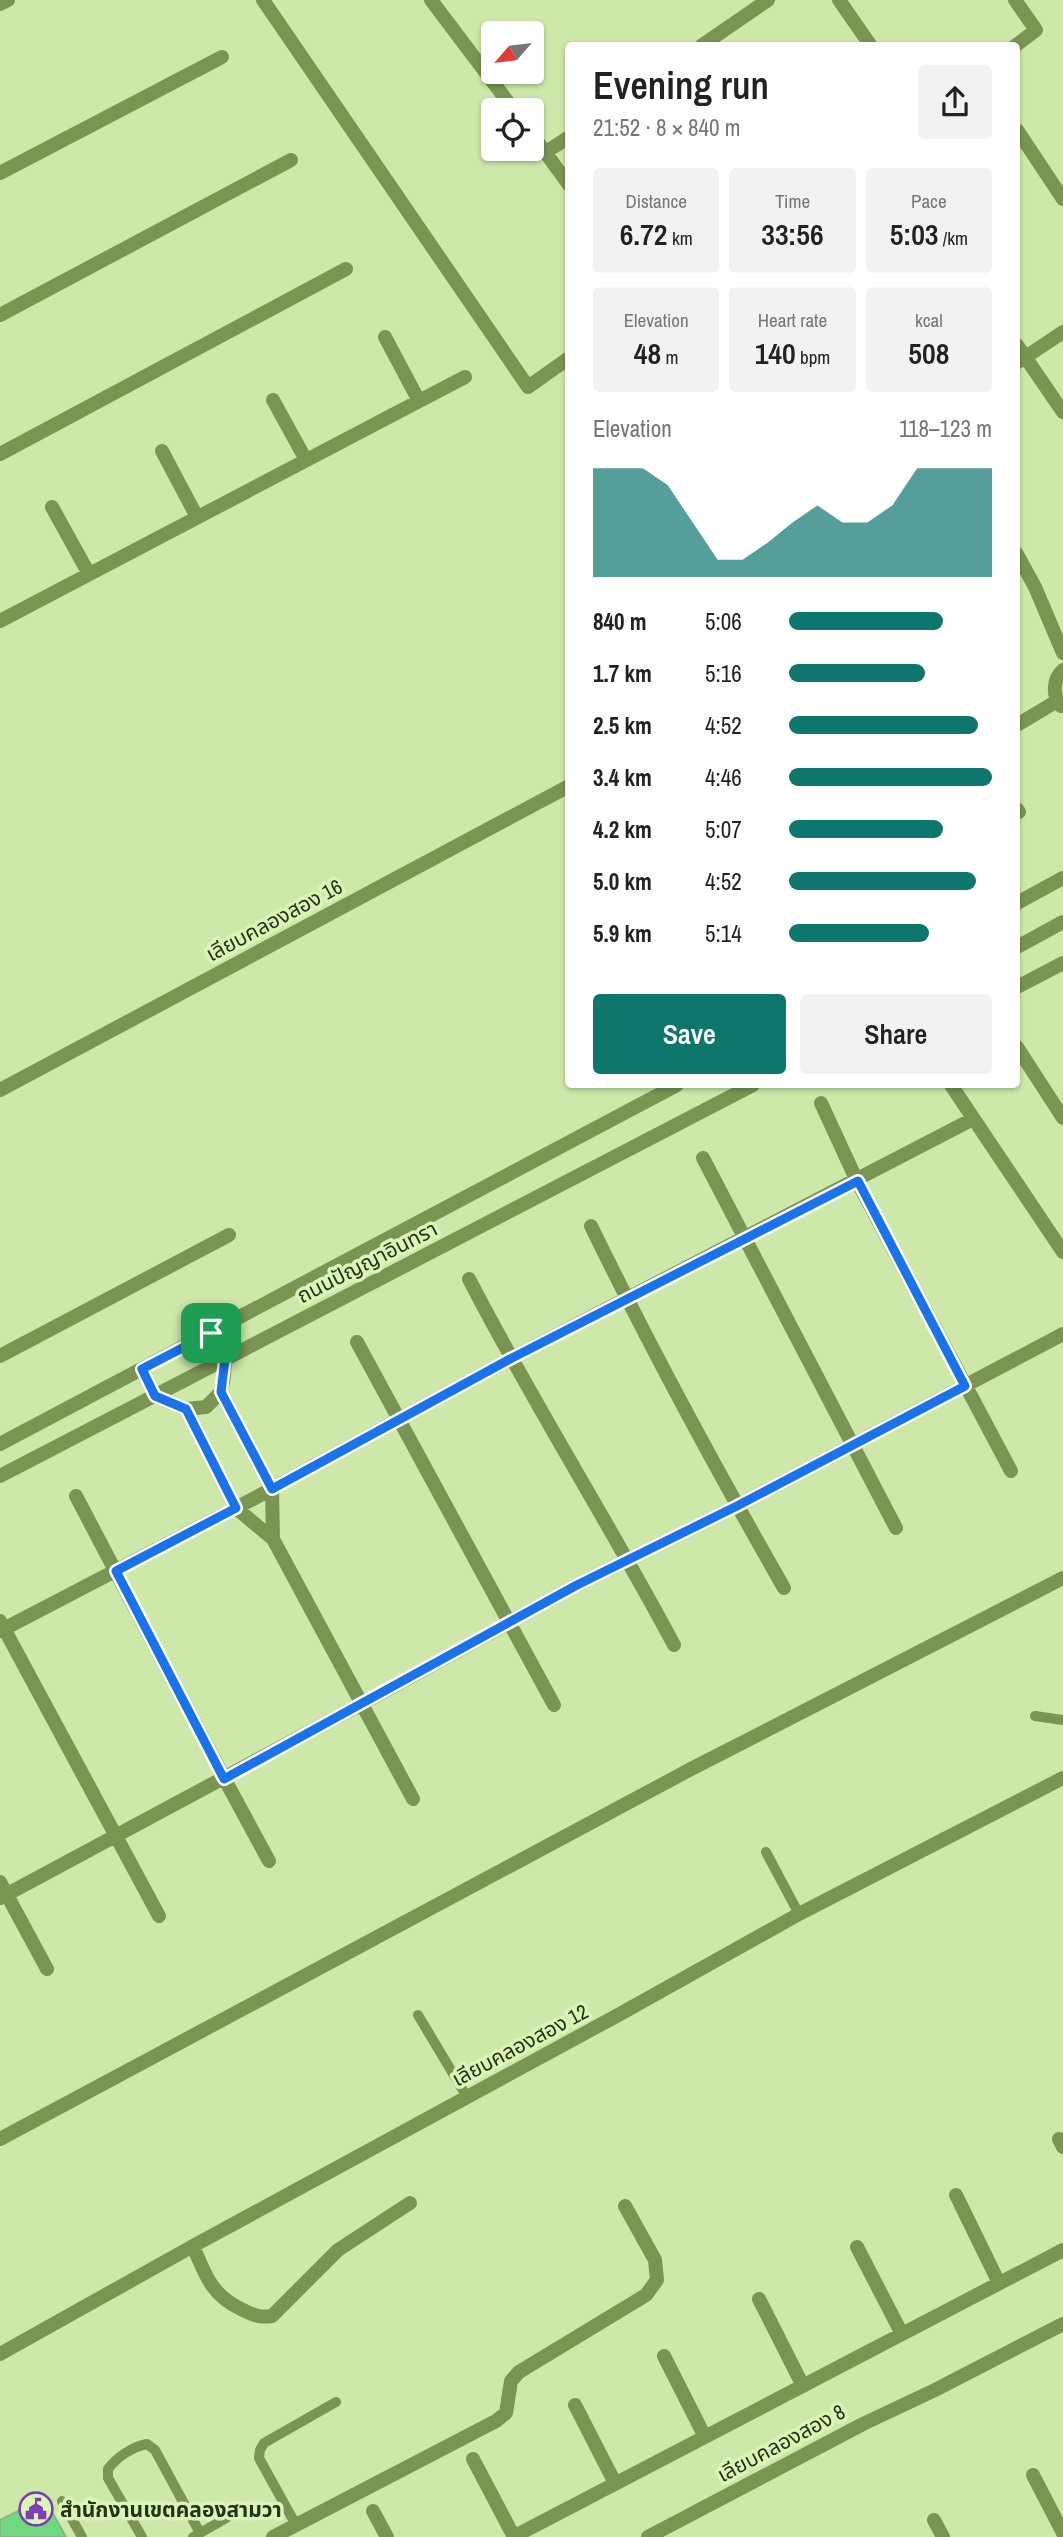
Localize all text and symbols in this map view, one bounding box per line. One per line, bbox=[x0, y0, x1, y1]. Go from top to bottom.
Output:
north arrow bbox=[481, 21, 544, 84]
map controls bbox=[481, 21, 544, 161]
text: Evening run bbox=[593, 60, 769, 111]
button: share bbox=[918, 65, 992, 139]
button: locate bbox=[481, 98, 544, 161]
text: 21:52 · 8 × 840 m bbox=[593, 112, 740, 143]
text: Distance bbox=[625, 188, 687, 214]
text: Time bbox=[775, 188, 810, 214]
text: Pace bbox=[911, 188, 947, 214]
text: 6.72 bbox=[620, 214, 668, 254]
text: 33:56 bbox=[761, 214, 824, 254]
text: 5:03 bbox=[890, 214, 939, 254]
text: km bbox=[668, 225, 693, 251]
text: /km bbox=[939, 225, 968, 251]
text: Elevation bbox=[624, 307, 689, 333]
text: Heart rate bbox=[758, 307, 827, 333]
text: kcal bbox=[915, 307, 943, 333]
text: 48 bbox=[634, 333, 661, 373]
text: 140 bbox=[755, 333, 796, 373]
text: 508 bbox=[908, 333, 949, 373]
text: m bbox=[661, 344, 679, 370]
text: bpm bbox=[796, 344, 830, 370]
text: Elevation bbox=[593, 413, 672, 444]
text: 118–123 m bbox=[899, 413, 992, 444]
text: 840 m bbox=[593, 606, 646, 637]
text: 5:06 bbox=[705, 606, 742, 637]
text: 1.7 km bbox=[593, 658, 652, 689]
text: 5:16 bbox=[705, 658, 742, 689]
text: 2.5 km bbox=[593, 710, 652, 741]
text: 4:52 bbox=[705, 710, 742, 741]
text: 3.4 km bbox=[593, 762, 652, 793]
text: 4:46 bbox=[705, 762, 742, 793]
text: 4.2 km bbox=[593, 814, 652, 845]
text: 5:07 bbox=[705, 814, 742, 845]
text: 5.0 km bbox=[593, 866, 652, 897]
text: 4:52 bbox=[705, 866, 742, 897]
street label: เลียบคลองสอง 16 bbox=[201, 872, 347, 968]
text: 5.9 km bbox=[593, 918, 652, 949]
text: 5:14 bbox=[705, 918, 742, 949]
button: Save bbox=[593, 994, 786, 1074]
button: Share bbox=[800, 994, 992, 1074]
street label: ถนนปัญญาอินทรา bbox=[292, 1214, 442, 1310]
pin bbox=[181, 1303, 241, 1363]
icon: arrive bbox=[192, 1314, 230, 1352]
street label: เลียบคลองสอง 12 bbox=[447, 1997, 593, 2093]
street label: เลียบคลองสอง 8 bbox=[712, 2397, 850, 2489]
public building icon: สำนักงานเขตคลองสามวา bbox=[17, 2490, 55, 2528]
place label: สำนักงานเขตคลองสามวา bbox=[60, 2495, 282, 2524]

